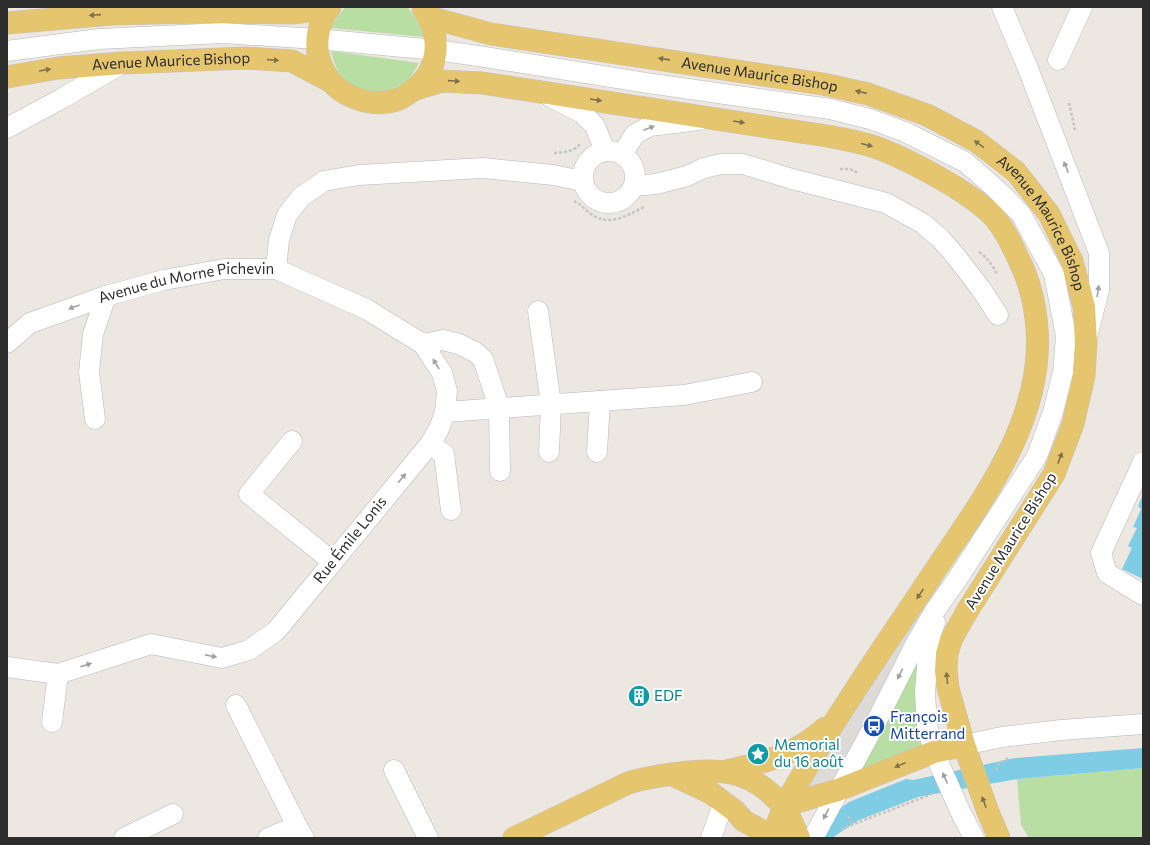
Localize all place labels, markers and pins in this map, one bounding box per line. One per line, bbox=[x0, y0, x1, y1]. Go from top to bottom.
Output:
building icon: EDF bbox=[626, 683, 652, 709]
place label: EDF bbox=[654, 686, 683, 704]
place label: François Mitterrand bbox=[890, 707, 965, 742]
bus stop icon: François Mitterrand bbox=[861, 713, 887, 739]
place label: Memorial du 16 août bbox=[774, 735, 844, 770]
place icon: Memorial du 16 août bbox=[745, 741, 771, 767]

